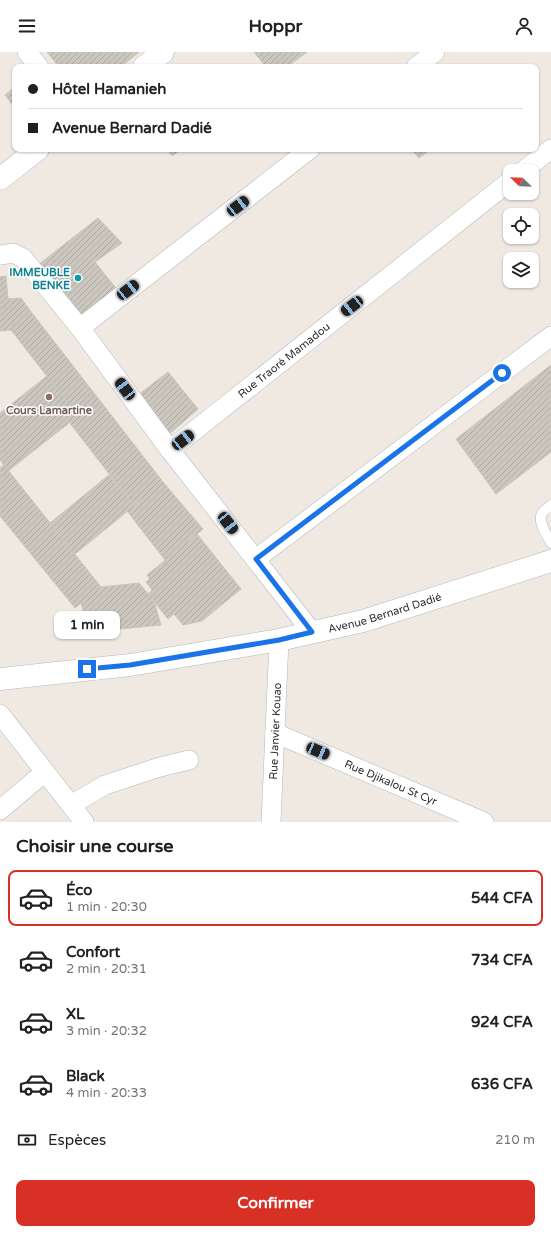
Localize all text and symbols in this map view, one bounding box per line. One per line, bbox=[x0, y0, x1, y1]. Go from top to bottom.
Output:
icon: menu bbox=[16, 15, 38, 37]
text: Hoppr bbox=[249, 15, 302, 37]
icon: person bbox=[513, 15, 535, 37]
text: Hôtel Hamanieh bbox=[52, 80, 166, 98]
text: Avenue Bernard Dadié bbox=[52, 119, 212, 137]
north arrow bbox=[503, 164, 539, 200]
map controls bbox=[503, 164, 539, 288]
car bbox=[225, 194, 251, 218]
button: locate bbox=[503, 208, 539, 244]
button: layers bbox=[503, 252, 539, 288]
place label: IMMEUBLE BENKE bbox=[9, 266, 70, 292]
marker: IMMEUBLE BENKE bbox=[73, 273, 83, 283]
car bbox=[115, 278, 141, 302]
car bbox=[339, 294, 365, 318]
street label: Rue Traoré Mamadou bbox=[235, 320, 333, 401]
route start bbox=[493, 364, 511, 382]
car bbox=[113, 376, 137, 402]
marker: Cours Lamartine bbox=[44, 392, 54, 402]
place label: Cours Lamartine bbox=[6, 404, 93, 417]
car bbox=[170, 428, 196, 452]
car bbox=[216, 510, 240, 536]
street label: Avenue Bernard Dadié bbox=[327, 590, 443, 636]
callout: 1 min bbox=[54, 611, 120, 639]
text: 1 min bbox=[70, 617, 104, 633]
route end bbox=[78, 660, 96, 678]
street label: Rue Janvier Kouao bbox=[267, 682, 284, 780]
car bbox=[305, 741, 331, 761]
street label: Rue Djikalou St Cyr bbox=[342, 757, 440, 809]
text: Choisir une course bbox=[16, 835, 174, 857]
icon: car bbox=[18, 880, 54, 916]
text: Éco bbox=[66, 881, 92, 899]
text: 544 CFA bbox=[471, 889, 533, 907]
text: 1 min · 20:30 bbox=[66, 899, 147, 915]
icon: car bbox=[18, 942, 54, 978]
text: Confort bbox=[66, 943, 120, 961]
text: 734 CFA bbox=[471, 951, 533, 969]
text: 2 min · 20:31 bbox=[66, 961, 147, 977]
icon: car bbox=[18, 1004, 54, 1040]
text: XL bbox=[66, 1005, 85, 1023]
text: 924 CFA bbox=[471, 1013, 533, 1031]
text: 3 min · 20:32 bbox=[66, 1023, 147, 1039]
icon: car bbox=[18, 1066, 54, 1102]
text: Black bbox=[66, 1067, 105, 1085]
text: 636 CFA bbox=[471, 1075, 533, 1093]
text: 4 min · 20:33 bbox=[66, 1085, 147, 1101]
icon: cash bbox=[16, 1129, 38, 1151]
text: Espèces bbox=[48, 1131, 106, 1149]
text: 210 m bbox=[495, 1132, 535, 1148]
button: Confirmer bbox=[16, 1180, 535, 1226]

